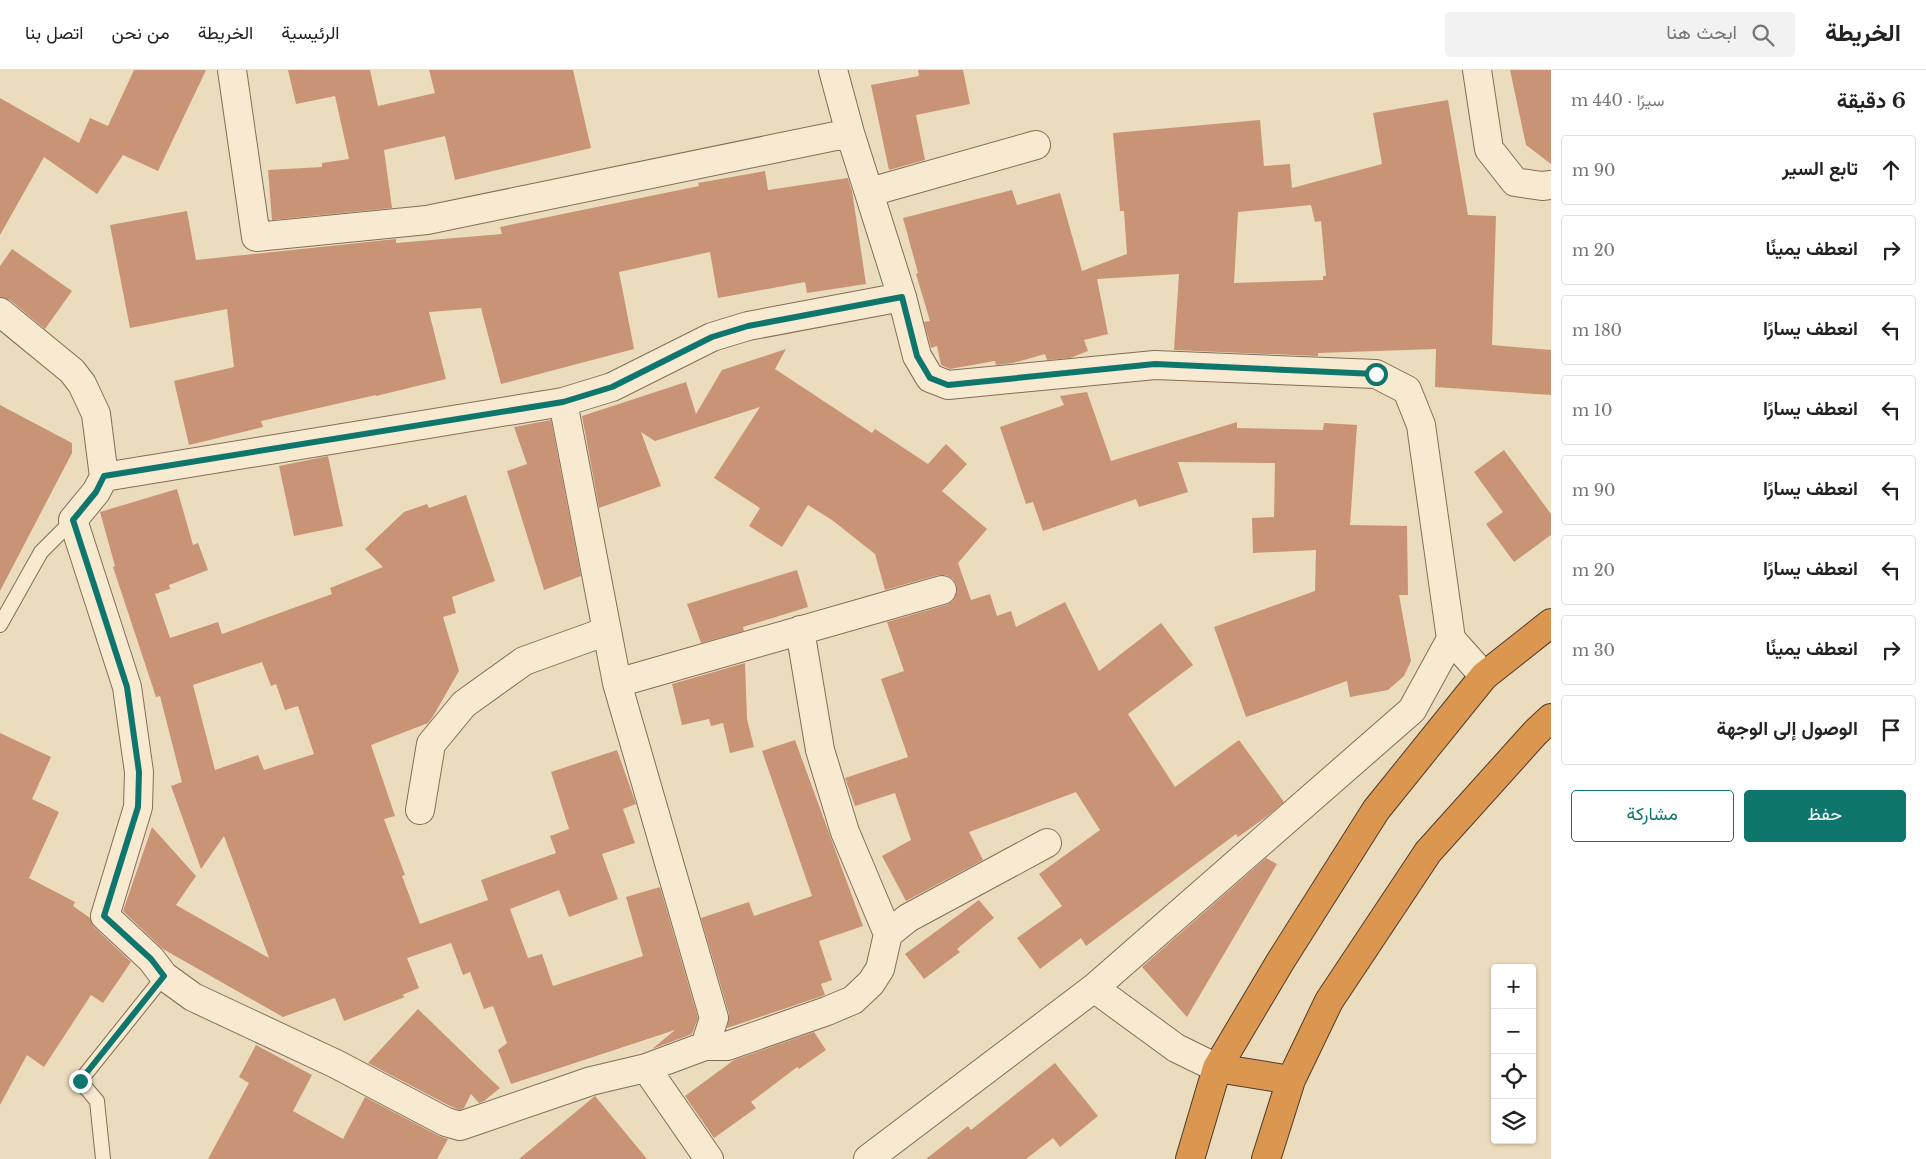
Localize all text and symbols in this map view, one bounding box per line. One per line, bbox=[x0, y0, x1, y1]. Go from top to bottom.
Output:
search box bbox=[1445, 12, 1795, 57]
text: الخريطة bbox=[1825, 18, 1901, 47]
text: ابحث هنا bbox=[1666, 21, 1737, 44]
icon: search bbox=[1749, 21, 1777, 49]
text: اتصل بنا bbox=[25, 22, 83, 44]
text: من نحن bbox=[111, 22, 170, 44]
text: الخريطة bbox=[198, 22, 253, 44]
text: الرئيسية bbox=[281, 22, 340, 44]
text: 6 دقيقة bbox=[1837, 88, 1906, 114]
text: سيرًا · 440 m bbox=[1571, 90, 1664, 110]
icon: ahead bbox=[1877, 156, 1905, 184]
text: تابع السير bbox=[1782, 157, 1858, 180]
text: 90 m bbox=[1572, 160, 1615, 180]
icon: right bbox=[1877, 236, 1905, 264]
text: انعطف يمينًا bbox=[1765, 237, 1858, 260]
text: 20 m bbox=[1572, 240, 1615, 260]
icon: left bbox=[1877, 316, 1905, 344]
text: انعطف يسارًا bbox=[1763, 317, 1858, 340]
text: 180 m bbox=[1572, 320, 1622, 340]
route start bbox=[1365, 363, 1388, 386]
icon: left bbox=[1877, 396, 1905, 424]
text: انعطف يسارًا bbox=[1763, 397, 1858, 420]
text: 10 m bbox=[1572, 400, 1612, 420]
icon: left bbox=[1877, 476, 1905, 504]
text: انعطف يسارًا bbox=[1763, 477, 1858, 500]
text: 90 m bbox=[1572, 480, 1615, 500]
icon: left bbox=[1877, 556, 1905, 584]
text: انعطف يسارًا bbox=[1763, 557, 1858, 580]
text: 20 m bbox=[1572, 560, 1615, 580]
icon: right bbox=[1877, 636, 1905, 664]
text: انعطف يمينًا bbox=[1765, 637, 1858, 660]
text: 30 m bbox=[1572, 640, 1615, 660]
icon: arrive bbox=[1877, 716, 1905, 744]
text: الوصول إلى الوجهة bbox=[1717, 717, 1858, 740]
button: مشاركة bbox=[1571, 790, 1734, 842]
button: حفظ bbox=[1744, 790, 1906, 842]
map controls bbox=[1491, 964, 1536, 1144]
button: + bbox=[1491, 964, 1536, 1009]
button: − bbox=[1491, 1009, 1536, 1054]
button: locate bbox=[1491, 1054, 1536, 1099]
route end bbox=[69, 1070, 92, 1093]
button: layers bbox=[1491, 1099, 1536, 1144]

